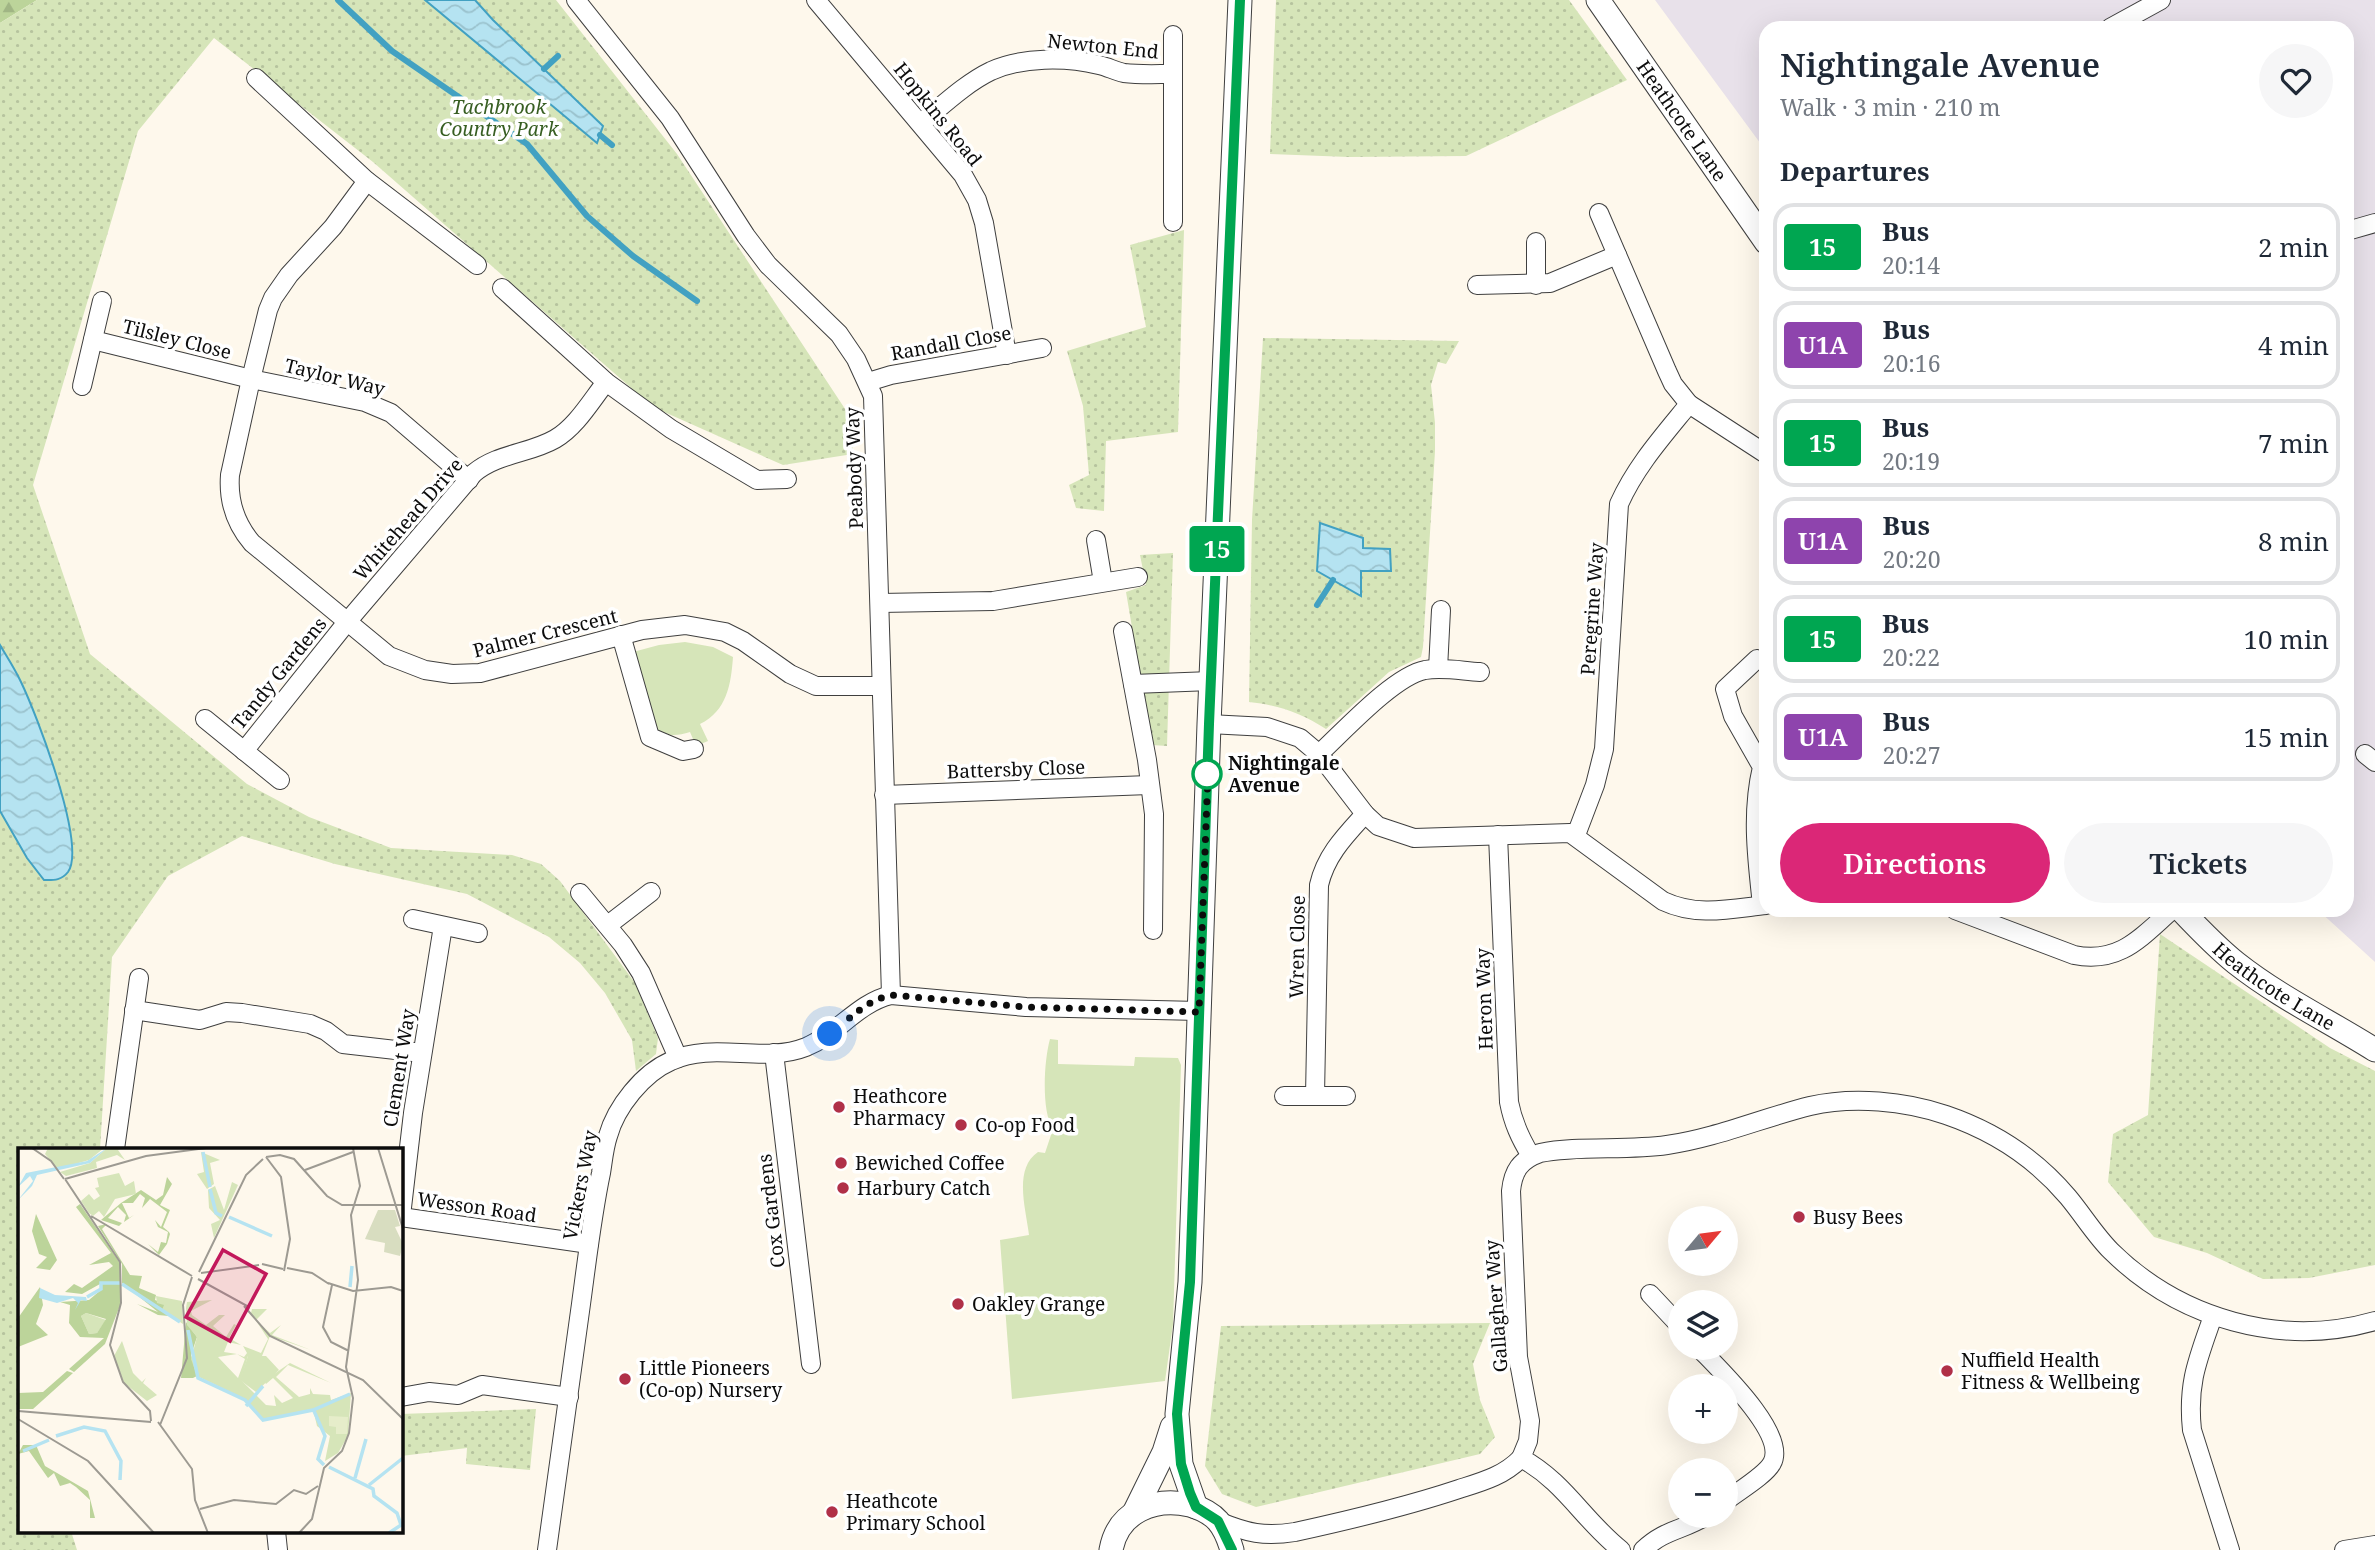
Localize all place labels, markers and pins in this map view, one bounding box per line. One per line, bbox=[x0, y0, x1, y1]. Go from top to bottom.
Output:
place label: Nightingale Avenue bbox=[1228, 750, 1340, 798]
marker: Nightingale Avenue bbox=[1192, 759, 1222, 789]
place label: Heathcore Pharmacy bbox=[853, 1083, 947, 1131]
marker: Heathcore Pharmacy bbox=[831, 1099, 847, 1115]
place label: Co-op Food bbox=[975, 1112, 1075, 1138]
marker: Co-op Food bbox=[953, 1117, 969, 1133]
place label: Bewiched Coffee bbox=[855, 1150, 1005, 1176]
marker: Bewiched Coffee bbox=[833, 1155, 849, 1171]
place label: Harbury Catch bbox=[857, 1175, 991, 1201]
marker: Harbury Catch bbox=[835, 1180, 851, 1196]
place label: Busy Bees bbox=[1813, 1204, 1903, 1230]
marker: Busy Bees bbox=[1791, 1209, 1807, 1225]
place label: Oakley Grange bbox=[972, 1291, 1105, 1317]
marker: Oakley Grange bbox=[950, 1296, 966, 1312]
place label: Nuffield Health Fitness & Wellbeing bbox=[1961, 1347, 2140, 1395]
place label: Little Pioneers (Co-op) Nursery bbox=[639, 1355, 782, 1403]
marker: Nuffield Health Fitness & Wellbeing bbox=[1939, 1363, 1955, 1379]
marker: Little Pioneers (Co-op) Nursery bbox=[617, 1371, 633, 1387]
place label: Heathcote Primary School bbox=[846, 1488, 985, 1536]
marker: Heathcote Primary School bbox=[824, 1504, 840, 1520]

